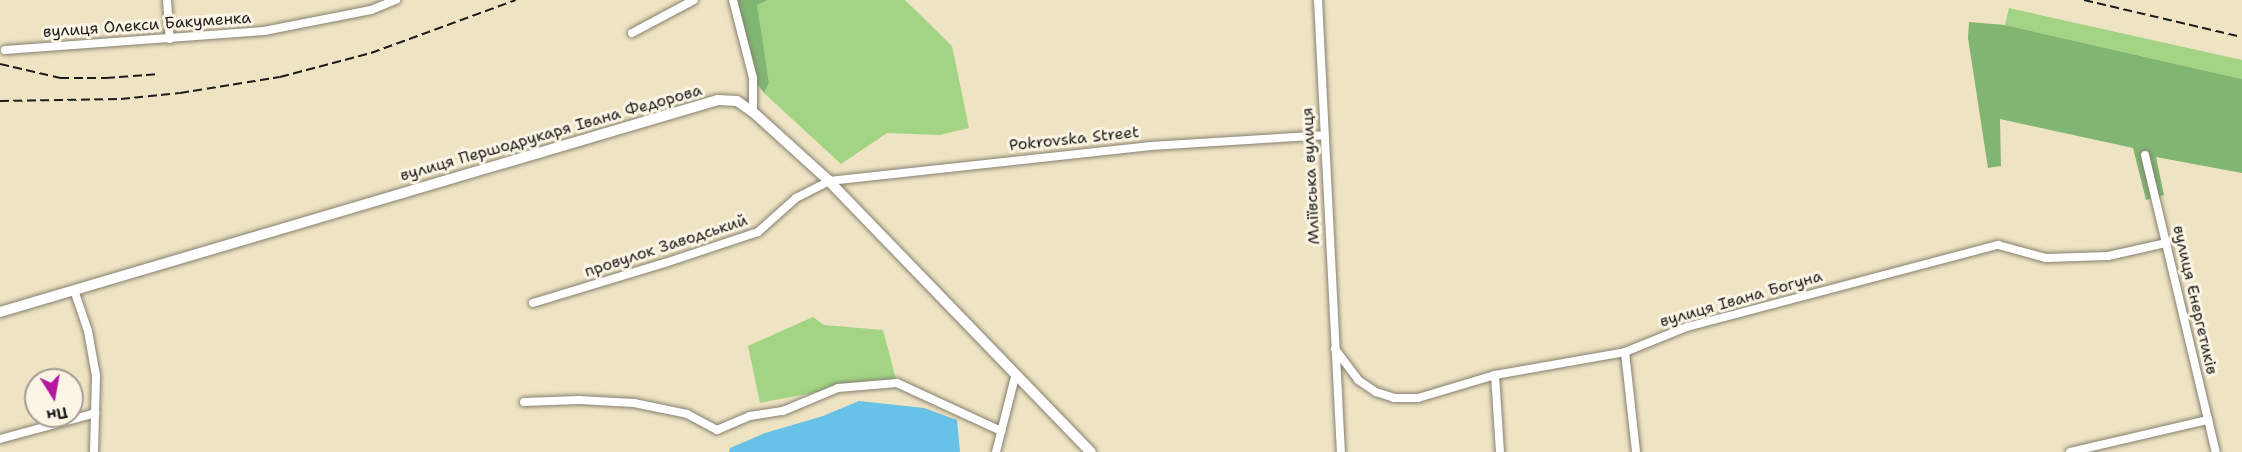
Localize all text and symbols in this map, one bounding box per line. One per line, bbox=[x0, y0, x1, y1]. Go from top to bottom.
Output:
street label: вулиця Олекси Бакуменка bbox=[42, 8, 252, 42]
street label: вулиця Першодрукаря Івана Федорова bbox=[398, 81, 704, 185]
street label: Мліївська вулиця bbox=[1298, 107, 1324, 245]
street label: Pokrovska Street bbox=[1008, 123, 1140, 155]
street label: провулок Заводський bbox=[582, 211, 750, 281]
street label: вулиця Енергетиків bbox=[2168, 224, 2222, 376]
street label: вулиця Івана Богуна bbox=[1658, 267, 1824, 331]
north arrow bbox=[24, 368, 84, 428]
text: Пн bbox=[45, 402, 70, 427]

